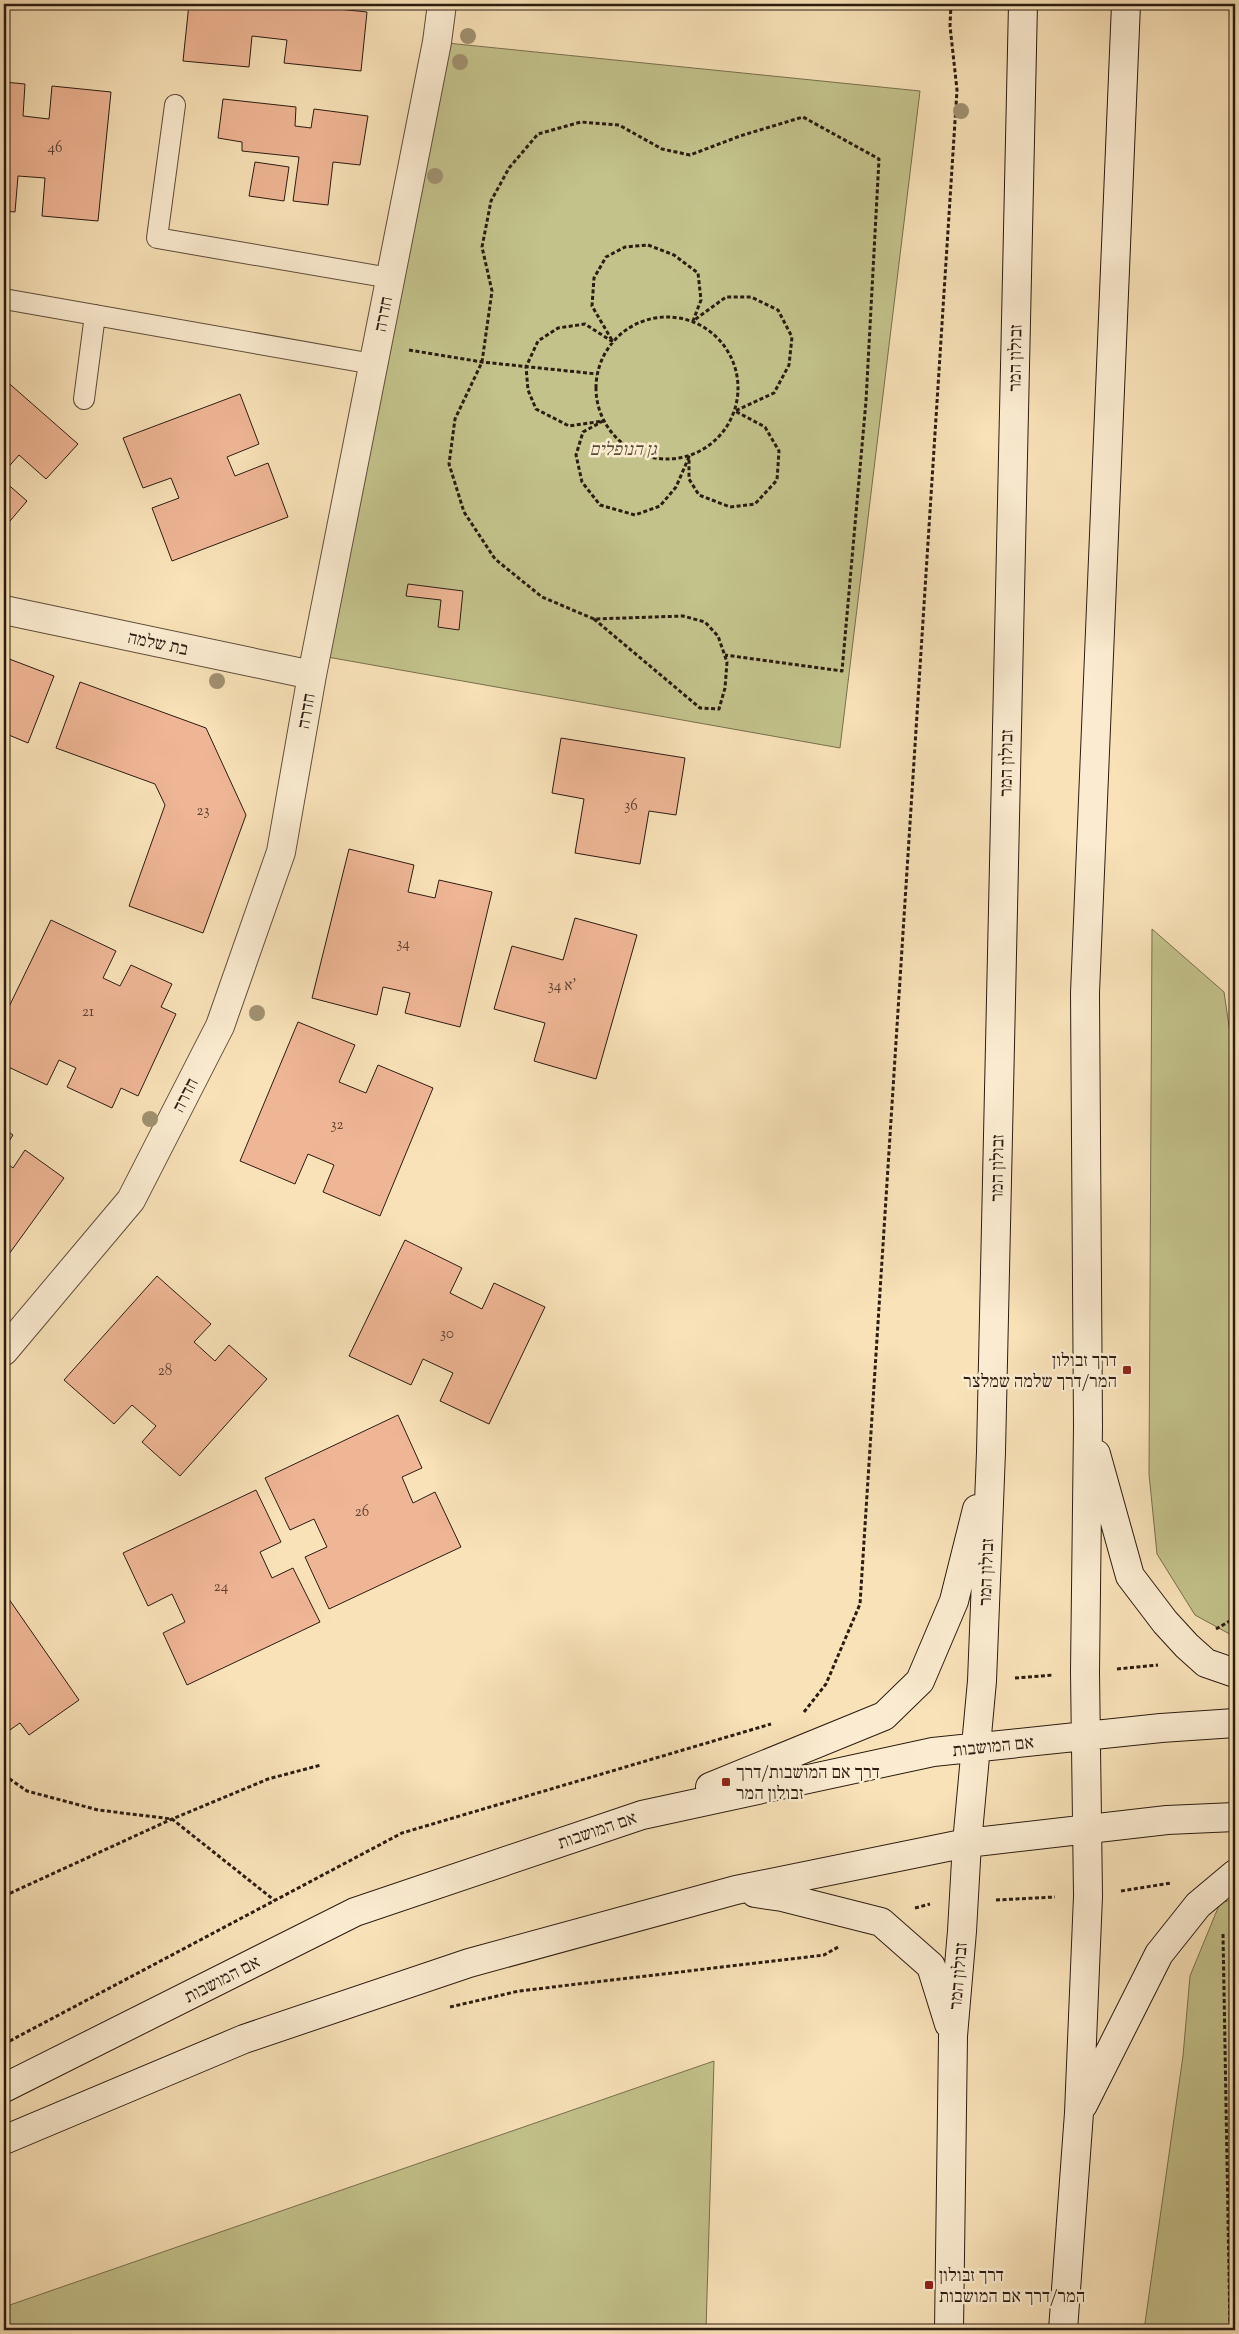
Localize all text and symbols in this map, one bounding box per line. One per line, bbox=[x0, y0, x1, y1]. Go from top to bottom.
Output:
house number: 46 bbox=[48, 138, 62, 159]
street label: חדרה bbox=[369, 294, 401, 334]
street label: זבולון המר bbox=[1003, 324, 1031, 392]
park label: גן הנופלים bbox=[589, 438, 657, 464]
street label: בת שלמה bbox=[125, 626, 191, 664]
street label: חדרה bbox=[292, 691, 324, 731]
street label: זבולון המר bbox=[994, 729, 1022, 797]
house number: 36 bbox=[624, 796, 638, 817]
house number: 23 bbox=[196, 801, 210, 822]
house number: 34 bbox=[396, 934, 410, 955]
house number: 34 א' bbox=[548, 976, 576, 997]
house number: 21 bbox=[82, 1002, 94, 1023]
street label: חדרה bbox=[167, 1074, 207, 1118]
house number: 32 bbox=[330, 1115, 344, 1136]
street label: זבולון המר bbox=[985, 1134, 1013, 1202]
house number: 30 bbox=[440, 1324, 454, 1345]
place label: דרך זבולון המר/דרך שלמה שמלצר bbox=[963, 1349, 1117, 1396]
house number: 28 bbox=[158, 1361, 172, 1382]
marker: דרך זבולון המר/דרך שלמה שמלצר bbox=[1121, 1364, 1133, 1376]
house number: 26 bbox=[355, 1502, 369, 1523]
street label: זבולון המר bbox=[974, 1538, 1002, 1606]
house number: 24 bbox=[214, 1577, 229, 1598]
street label: אם המושבות bbox=[951, 1731, 1035, 1765]
place label: דרך אם המושבות/דרך זבולון המר bbox=[736, 1761, 880, 1808]
marker: דרך אם המושבות/דרך זבולון המר bbox=[720, 1776, 732, 1788]
street label: אם המושבות bbox=[555, 1806, 641, 1858]
street label: זבולון המר bbox=[944, 1941, 976, 2011]
street label: אם המושבות bbox=[181, 1951, 265, 2011]
place label: דרך זבולון המר/דרך אם המושבות bbox=[939, 2264, 1085, 2311]
marker: דרך זבולון המר/דרך אם המושבות bbox=[923, 2279, 935, 2291]

